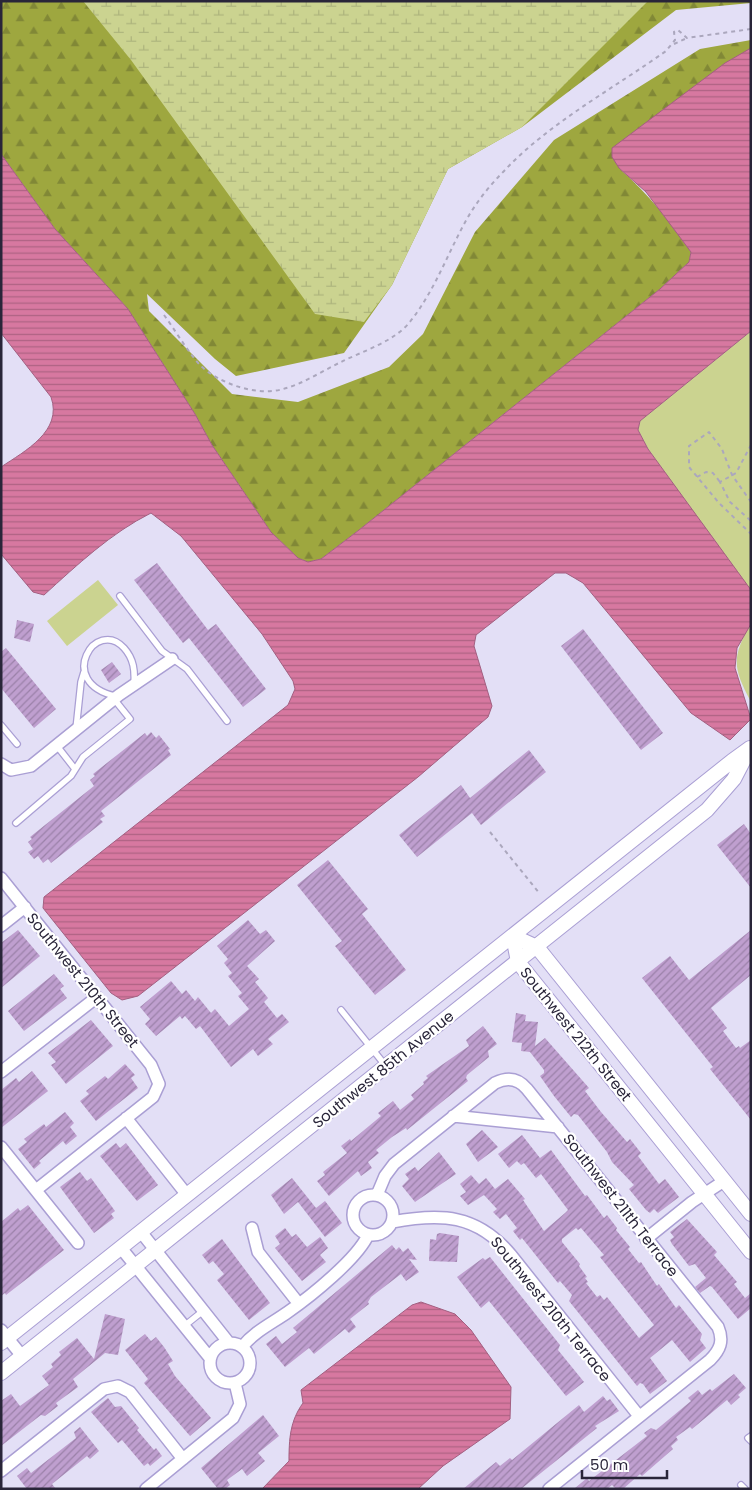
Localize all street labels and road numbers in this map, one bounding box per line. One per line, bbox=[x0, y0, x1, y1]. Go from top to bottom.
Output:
street label: Southwest 210th Street bbox=[22, 908, 144, 1052]
street label: Southwest 212th Street bbox=[515, 963, 637, 1105]
street label: Southwest 85th Avenue bbox=[308, 1005, 458, 1133]
street label: Southwest 211th Terrace bbox=[558, 1129, 684, 1281]
street label: Southwest 210th Terrace bbox=[486, 1232, 616, 1386]

